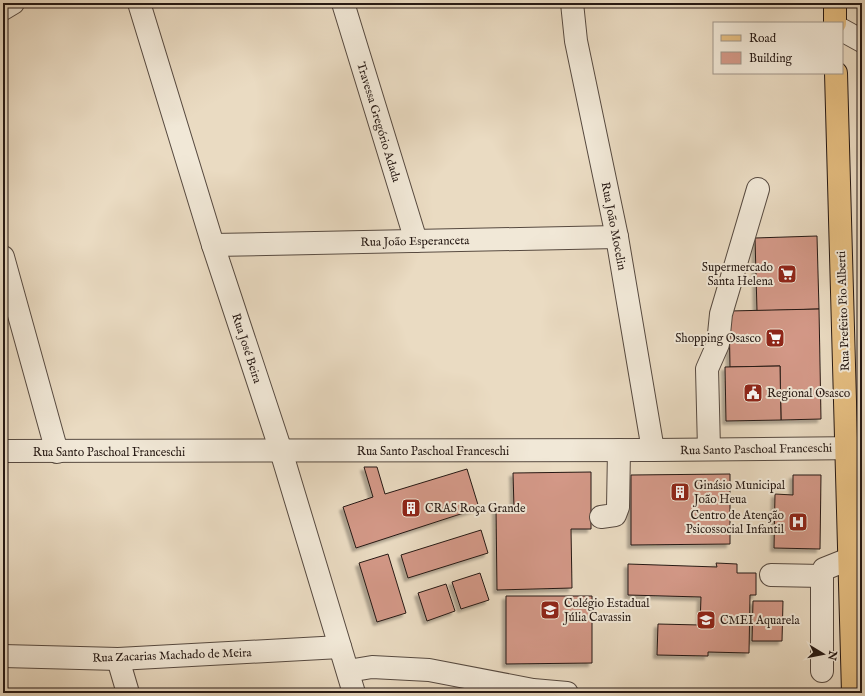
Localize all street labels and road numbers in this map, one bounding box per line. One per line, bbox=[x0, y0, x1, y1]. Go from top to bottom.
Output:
street label: Travessa Gregório Adada bbox=[353, 60, 404, 185]
street label: Rua João Mocelin bbox=[597, 181, 630, 272]
street label: Rua João Esperanceta bbox=[360, 233, 470, 251]
street label: Rua Prefeito Pio Alberti bbox=[834, 251, 853, 371]
street label: Rua José Beira bbox=[227, 311, 265, 386]
street label: Rua Santo Paschoal Franceschi bbox=[680, 441, 832, 458]
street label: Rua Santo Paschoal Franceschi bbox=[357, 444, 509, 459]
street label: Rua Santo Paschoal Franceschi bbox=[33, 445, 185, 460]
street label: Rua Zacarias Machado de Meira bbox=[92, 645, 253, 666]

